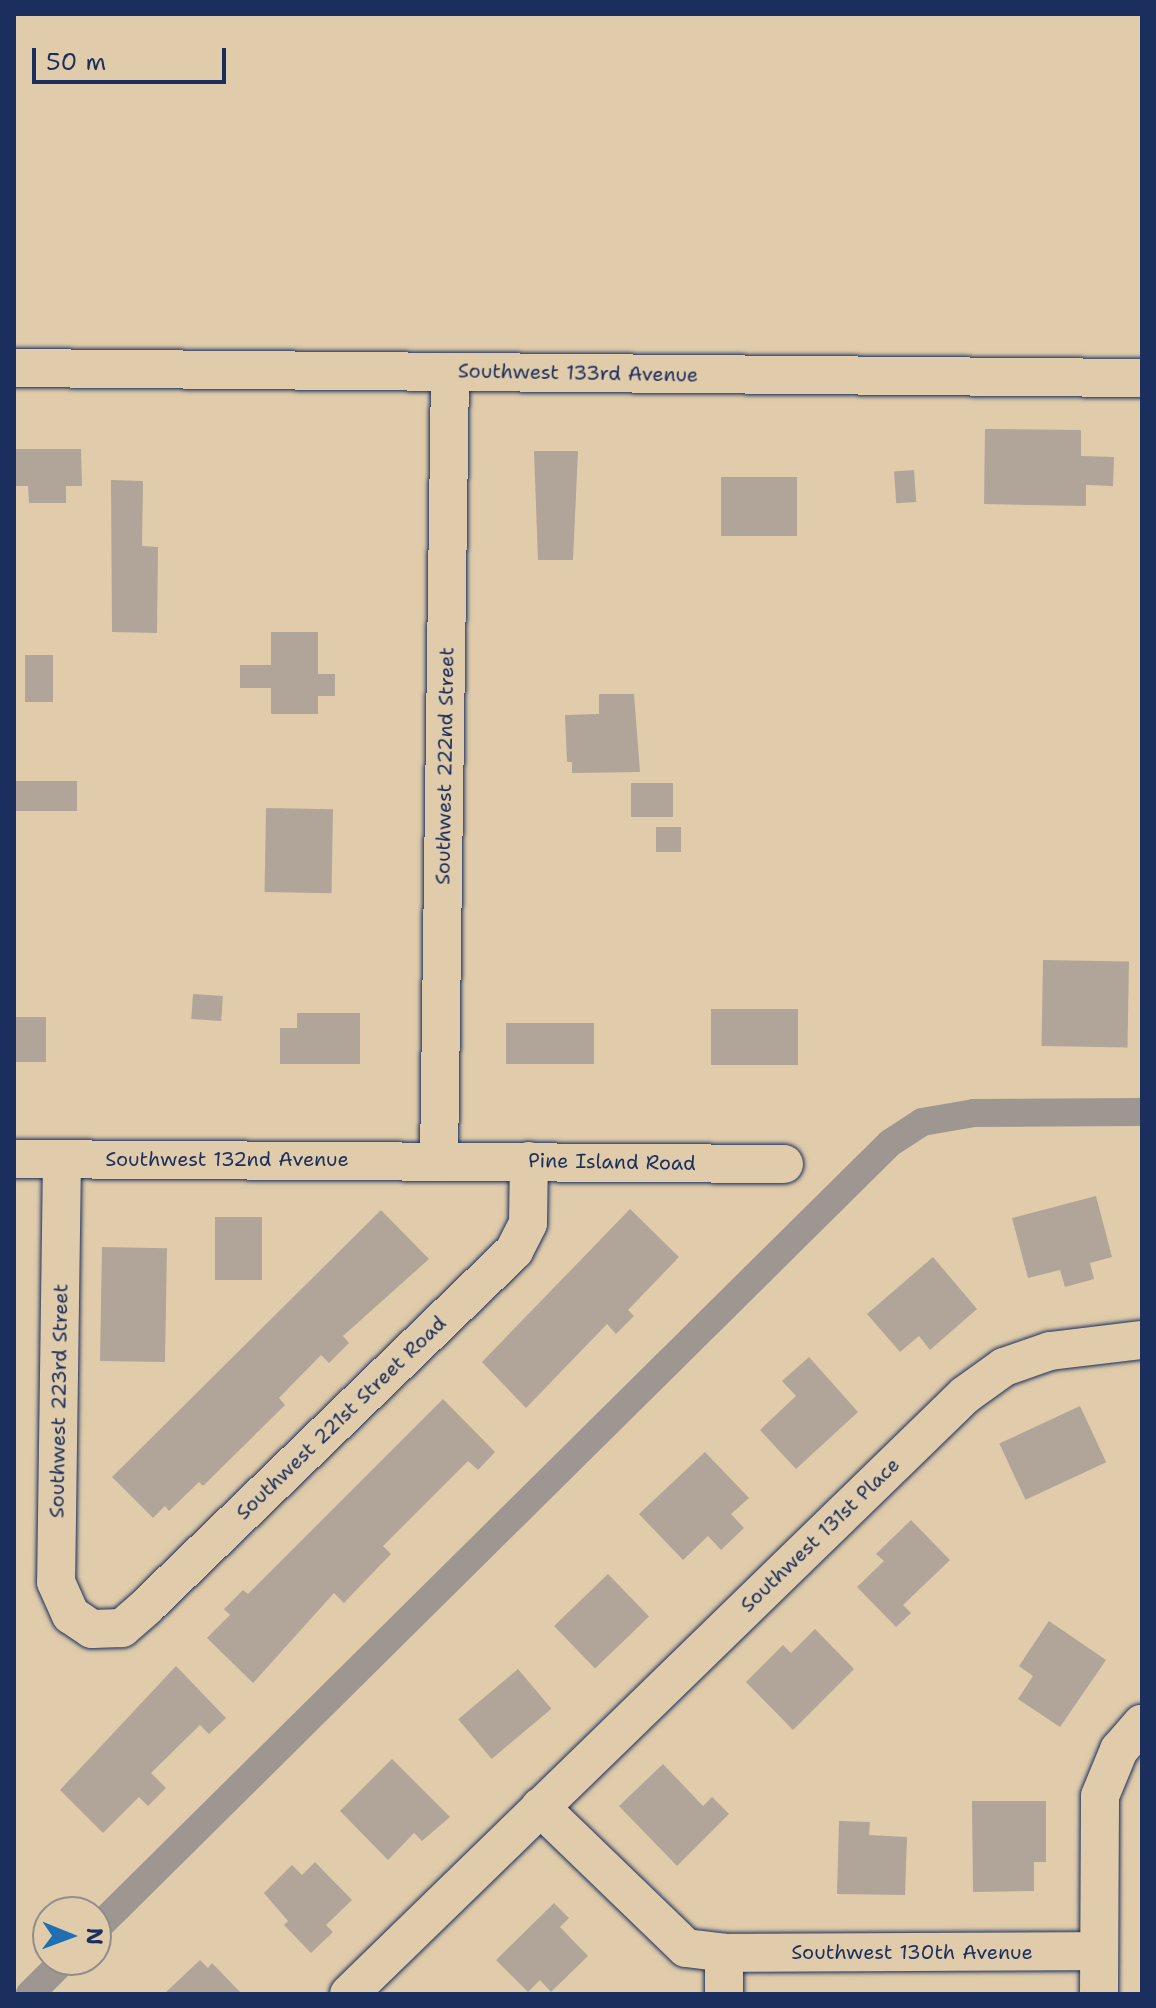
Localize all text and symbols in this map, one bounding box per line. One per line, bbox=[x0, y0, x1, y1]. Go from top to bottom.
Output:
scale bar bbox=[36, 32, 230, 82]
text: 50 m bbox=[46, 46, 106, 78]
street label: Southwest 133rd Avenue bbox=[458, 359, 698, 387]
street label: Southwest 222nd Street bbox=[431, 647, 459, 885]
street label: Southwest 132nd Avenue bbox=[105, 1147, 349, 1171]
street label: Pine Island Road bbox=[528, 1149, 696, 1175]
street label: Southwest 223rd Street bbox=[45, 1284, 73, 1518]
street label: Southwest 221st Street Road bbox=[231, 1311, 451, 1525]
street label: Southwest 131st Place bbox=[735, 1453, 905, 1617]
north arrow bbox=[32, 1896, 112, 1976]
text: N bbox=[80, 1927, 109, 1945]
street label: Southwest 130th Avenue bbox=[791, 1940, 1033, 1964]

